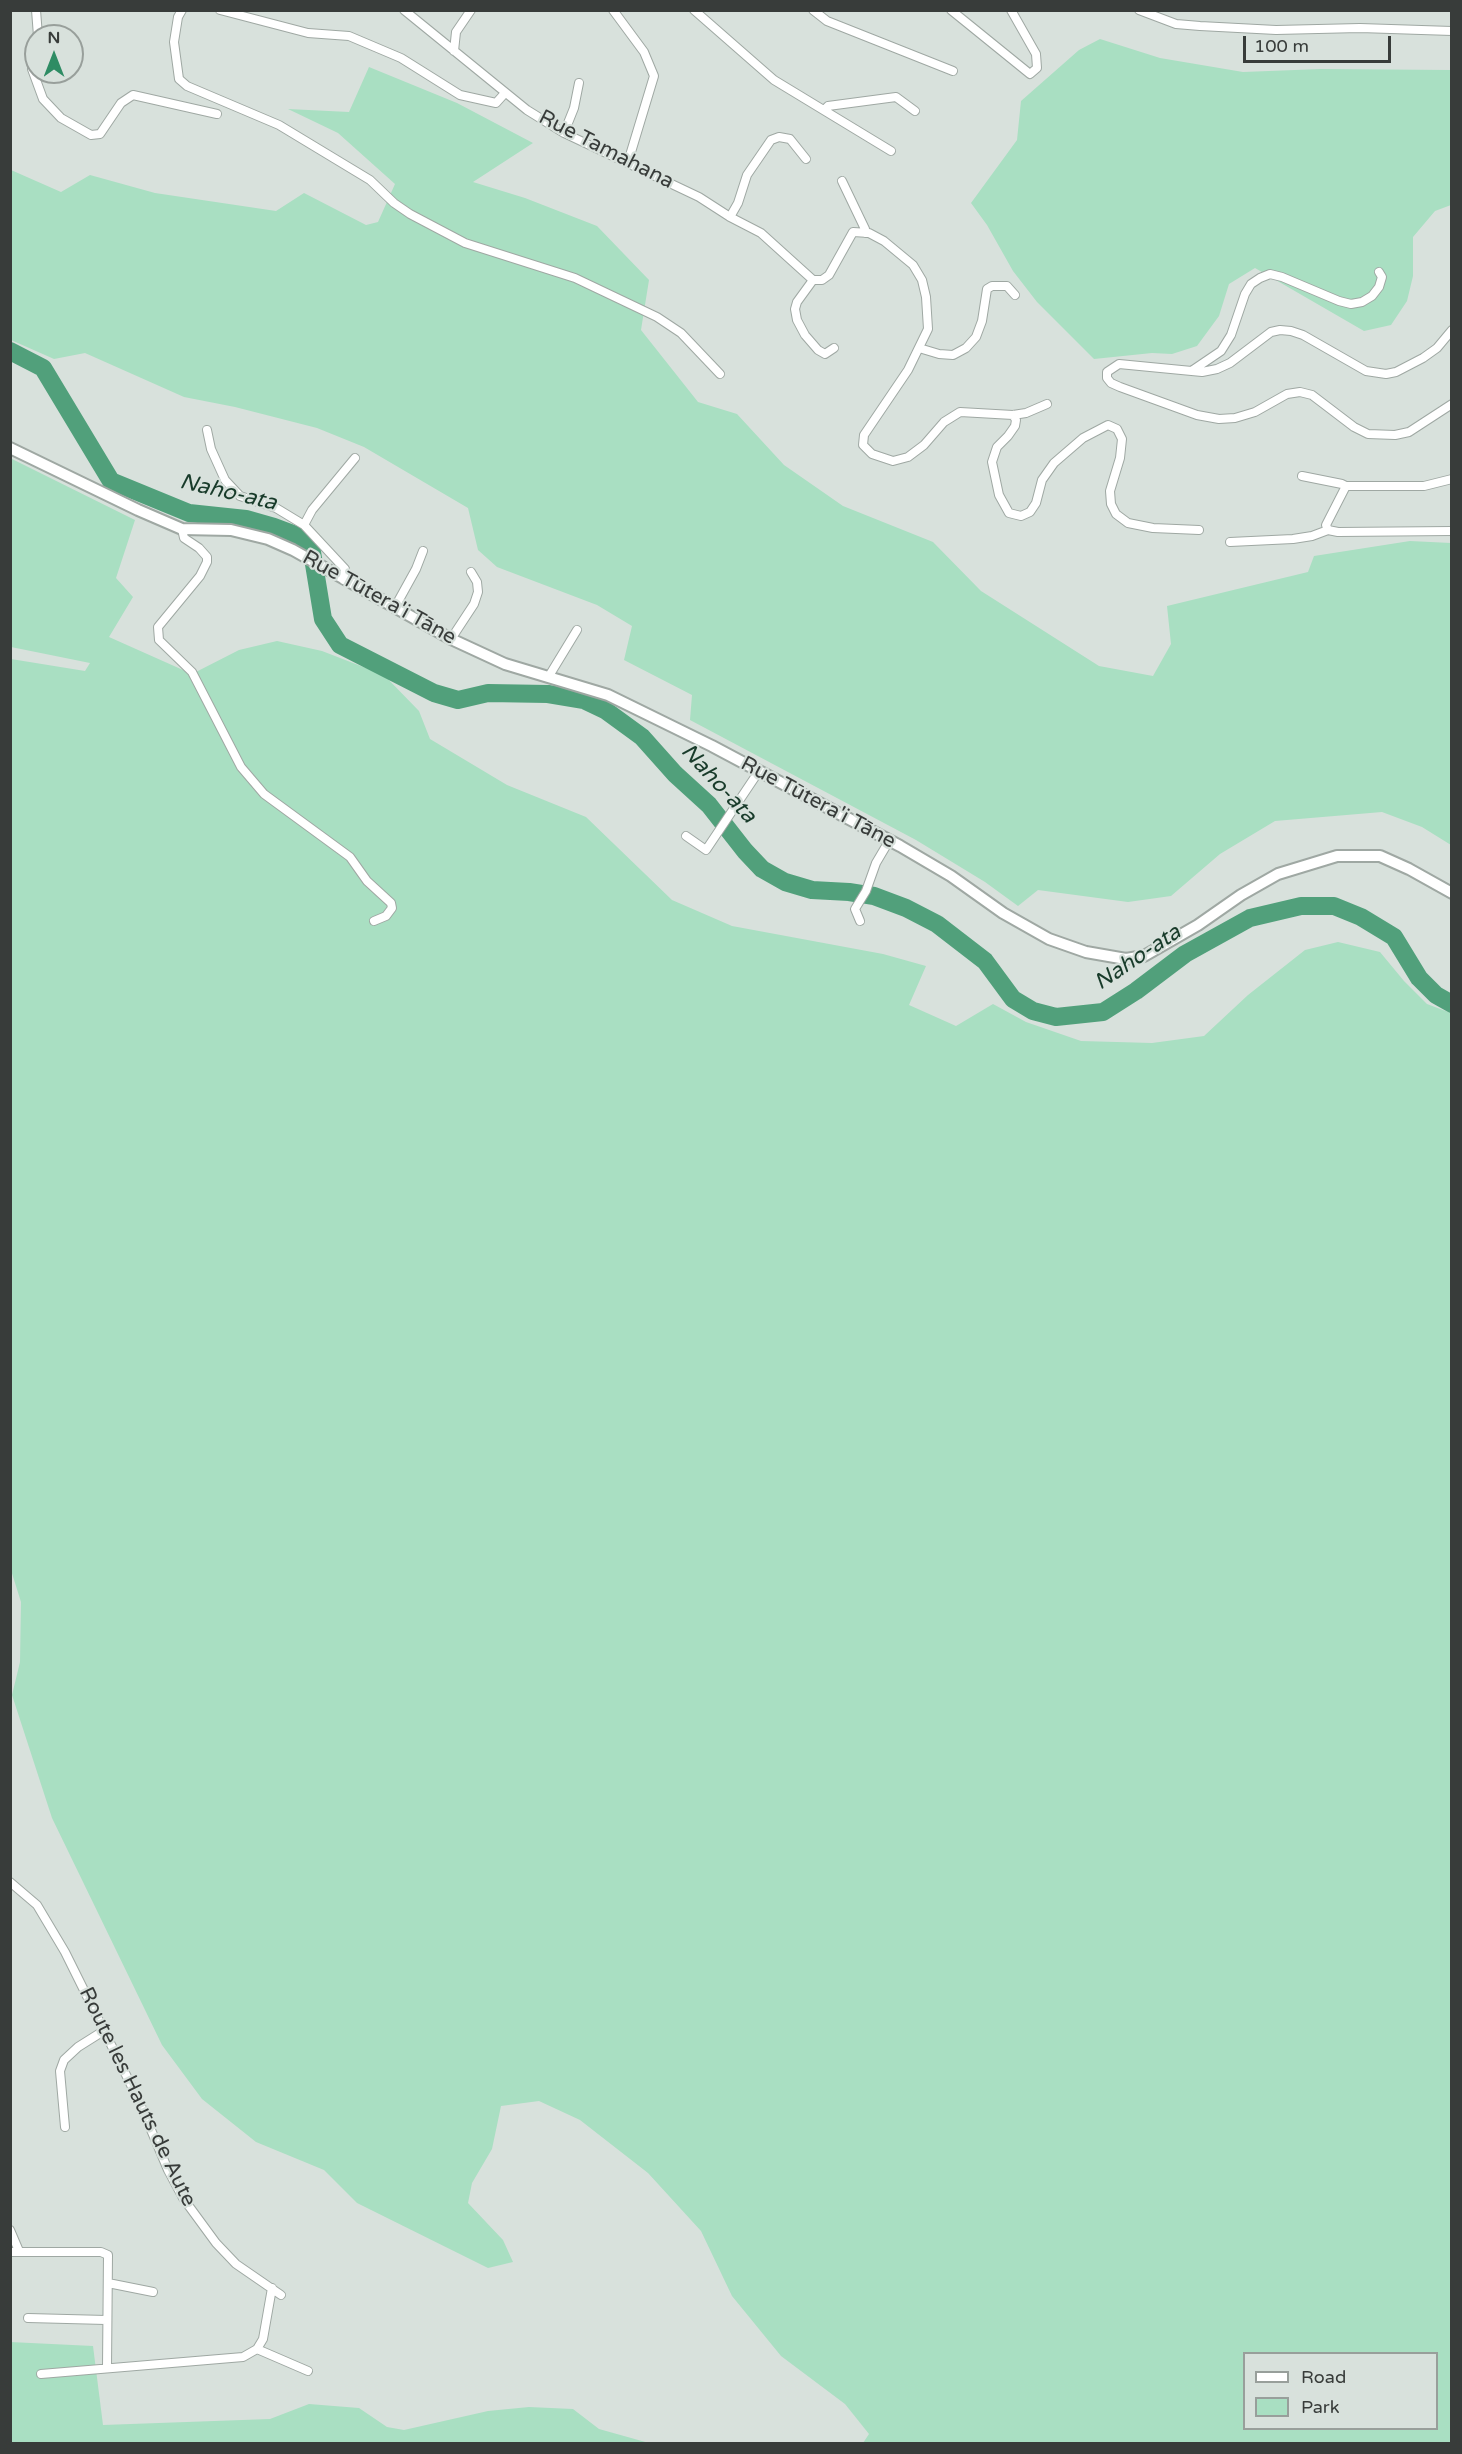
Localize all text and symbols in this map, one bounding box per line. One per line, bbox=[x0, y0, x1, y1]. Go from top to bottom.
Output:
north arrow bbox=[24, 24, 84, 84]
scale bar bbox=[1246, 24, 1394, 62]
text: N bbox=[48, 28, 60, 48]
text: 100 m bbox=[1254, 35, 1309, 57]
street label: Rue Tamahana bbox=[534, 105, 678, 195]
water label: Naho-ata bbox=[177, 469, 279, 517]
street label: Rue Tūtera'i Tāne bbox=[298, 545, 460, 651]
water label: Naho-ata bbox=[675, 739, 761, 829]
street label: Rue Tūtera'i Tāne bbox=[736, 752, 900, 854]
water label: Naho-ata bbox=[1090, 919, 1186, 997]
street label: Route les Hauts de Aute bbox=[73, 1983, 201, 2211]
legend bbox=[1243, 2352, 1438, 2430]
text: Road bbox=[1301, 2366, 1346, 2388]
text: Park bbox=[1301, 2396, 1339, 2418]

